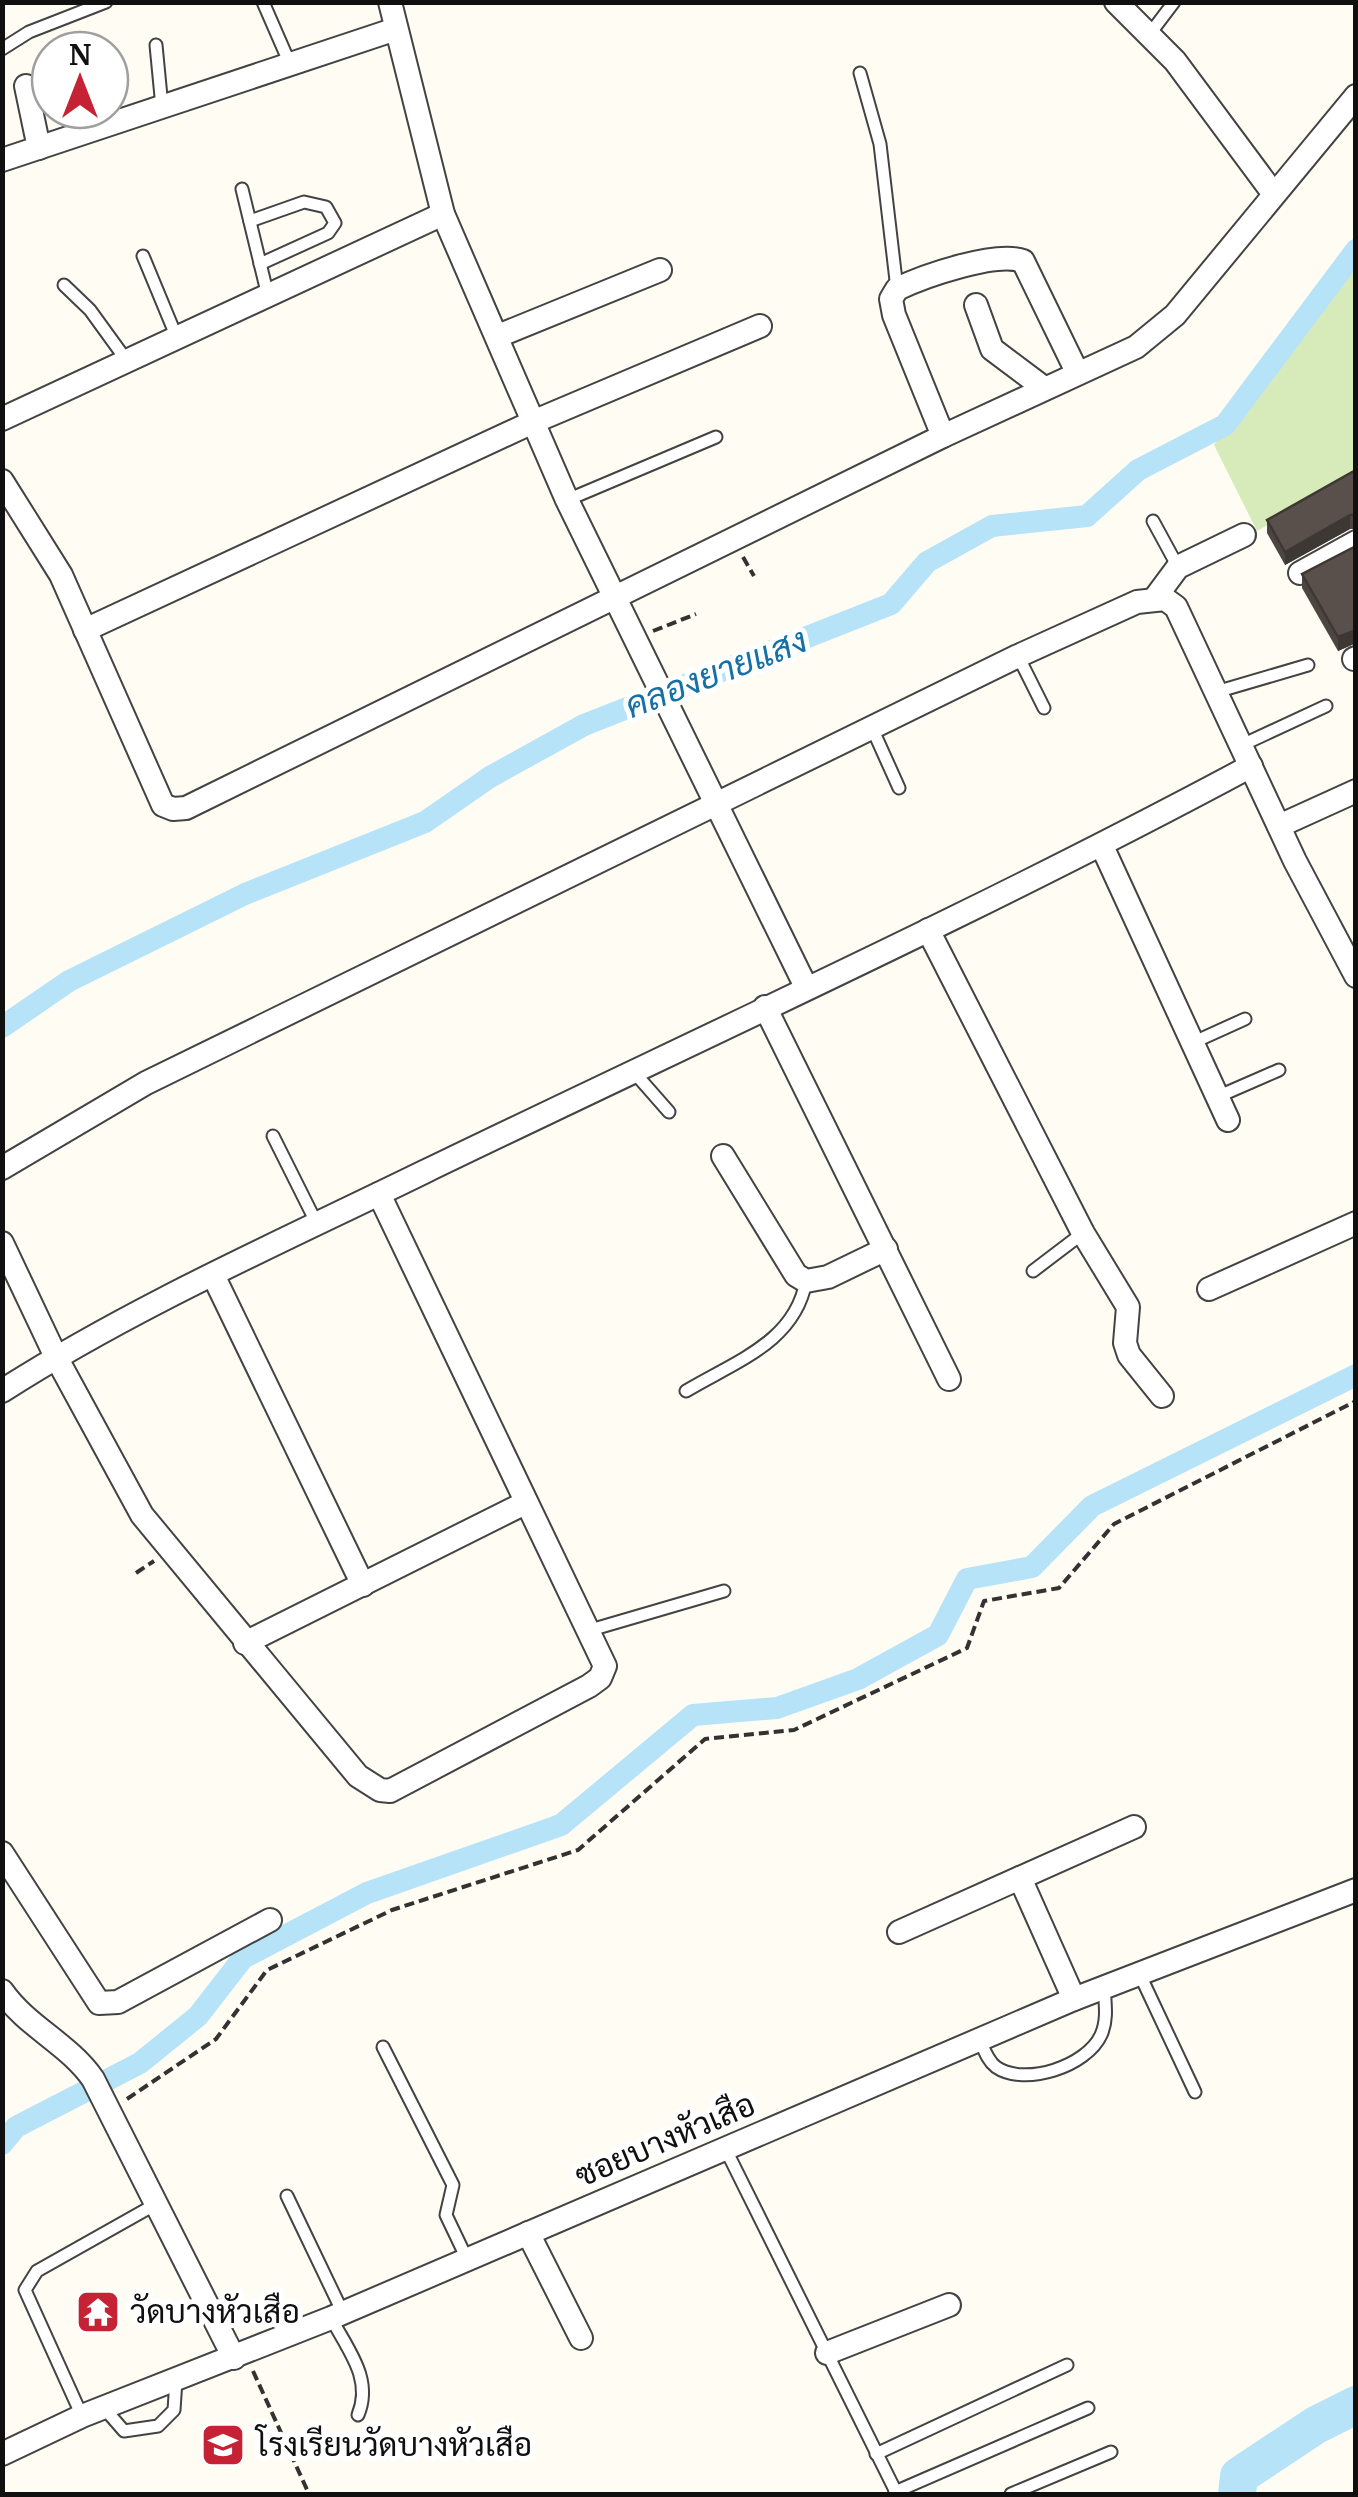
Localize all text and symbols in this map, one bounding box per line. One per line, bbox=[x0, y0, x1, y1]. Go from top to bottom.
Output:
north arrow bbox=[30, 30, 130, 130]
text: N bbox=[69, 37, 91, 73]
water label: คลองยายแสง bbox=[619, 618, 813, 728]
street label: ซอยบางหัวเสือ bbox=[569, 2084, 761, 2196]
temple icon: วัดบางหัวเสือ bbox=[75, 2289, 121, 2335]
place label: วัดบางหัวเสือ bbox=[130, 2292, 300, 2332]
school or university icon: โรงเรียนวัดบางหัวเสือ bbox=[200, 2422, 246, 2468]
place label: โรงเรียนวัดบางหัวเสือ bbox=[254, 2424, 532, 2465]

